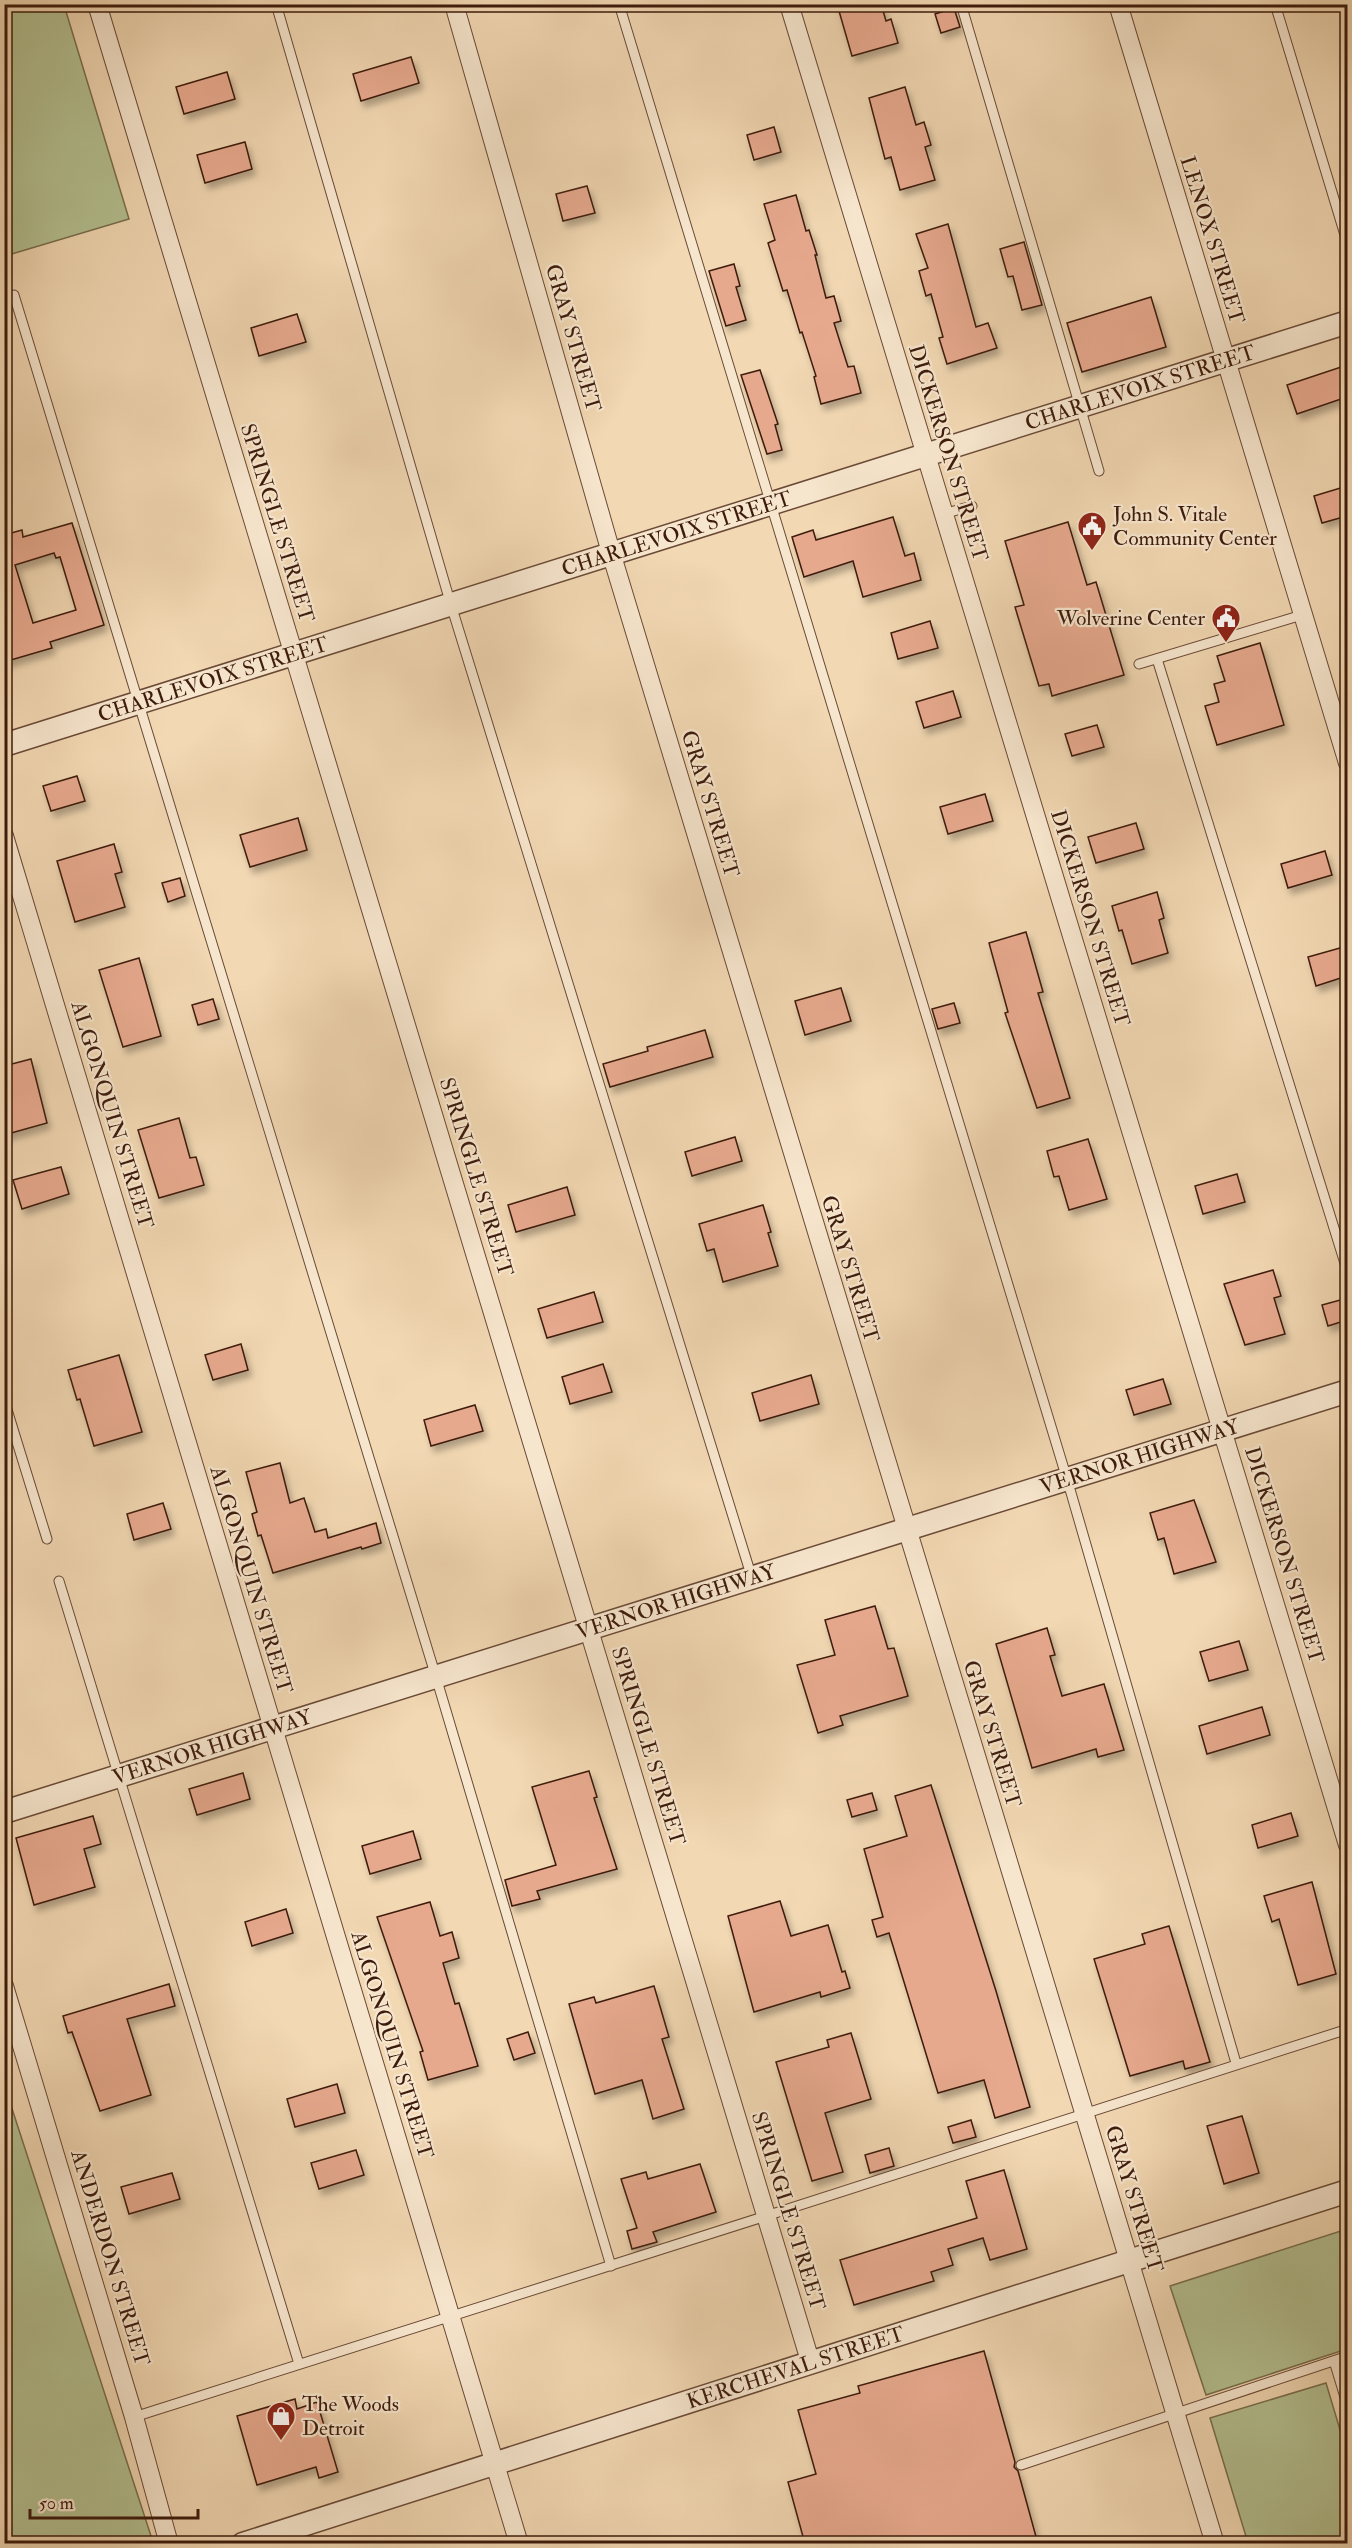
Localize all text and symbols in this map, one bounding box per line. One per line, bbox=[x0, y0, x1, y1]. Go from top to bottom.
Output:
street label: LENOX STREET bbox=[1174, 153, 1250, 328]
street label: GRAY STREET bbox=[539, 261, 607, 415]
street label: CHARLEVOIX STREET bbox=[1022, 338, 1259, 436]
street label: DICKERSON STREET bbox=[902, 341, 994, 565]
street label: SPRINGLE STREET bbox=[234, 420, 320, 626]
street label: CHARLEVOIX STREET bbox=[558, 484, 795, 582]
place label: John S. Vitale Community Center bbox=[1112, 501, 1277, 552]
public building icon: John S. Vitale Community Center bbox=[1076, 510, 1108, 552]
public building icon: Wolverine Center bbox=[1210, 602, 1242, 644]
place label: Wolverine Center bbox=[1056, 605, 1205, 632]
street label: CHARLEVOIX STREET bbox=[94, 630, 332, 728]
street label: GRAY STREET bbox=[675, 727, 745, 881]
street label: DICKERSON STREET bbox=[1044, 806, 1136, 1030]
street label: ALGONQUIN STREET bbox=[64, 997, 160, 1232]
street label: SPRINGLE STREET bbox=[433, 1074, 519, 1280]
street label: GRAY STREET bbox=[815, 1192, 885, 1346]
street label: VERNOR HIGHWAY bbox=[1036, 1412, 1243, 1500]
street label: DICKERSON STREET bbox=[1238, 1443, 1330, 1667]
street label: ALGONQUIN STREET bbox=[203, 1462, 299, 1697]
street label: VERNOR HIGHWAY bbox=[573, 1557, 779, 1645]
street label: SPRINGLE STREET bbox=[605, 1643, 691, 1849]
street label: GRAY STREET bbox=[957, 1657, 1027, 1811]
street label: VERNOR HIGHWAY bbox=[109, 1703, 316, 1791]
street label: ALGONQUIN STREET bbox=[344, 1927, 440, 2162]
street label: SPRINGLE STREET bbox=[745, 2108, 831, 2314]
street label: GRAY STREET bbox=[1099, 2122, 1169, 2276]
street label: ANDERDON STREET bbox=[64, 2146, 156, 2370]
street label: KERCHEVAL STREET bbox=[683, 2320, 908, 2415]
place label: The Woods Detroit bbox=[302, 2391, 399, 2442]
shop icon: The Woods Detroit bbox=[265, 2400, 297, 2442]
scale bar bbox=[30, 2482, 198, 2520]
text: 50 m bbox=[39, 2492, 74, 2515]

